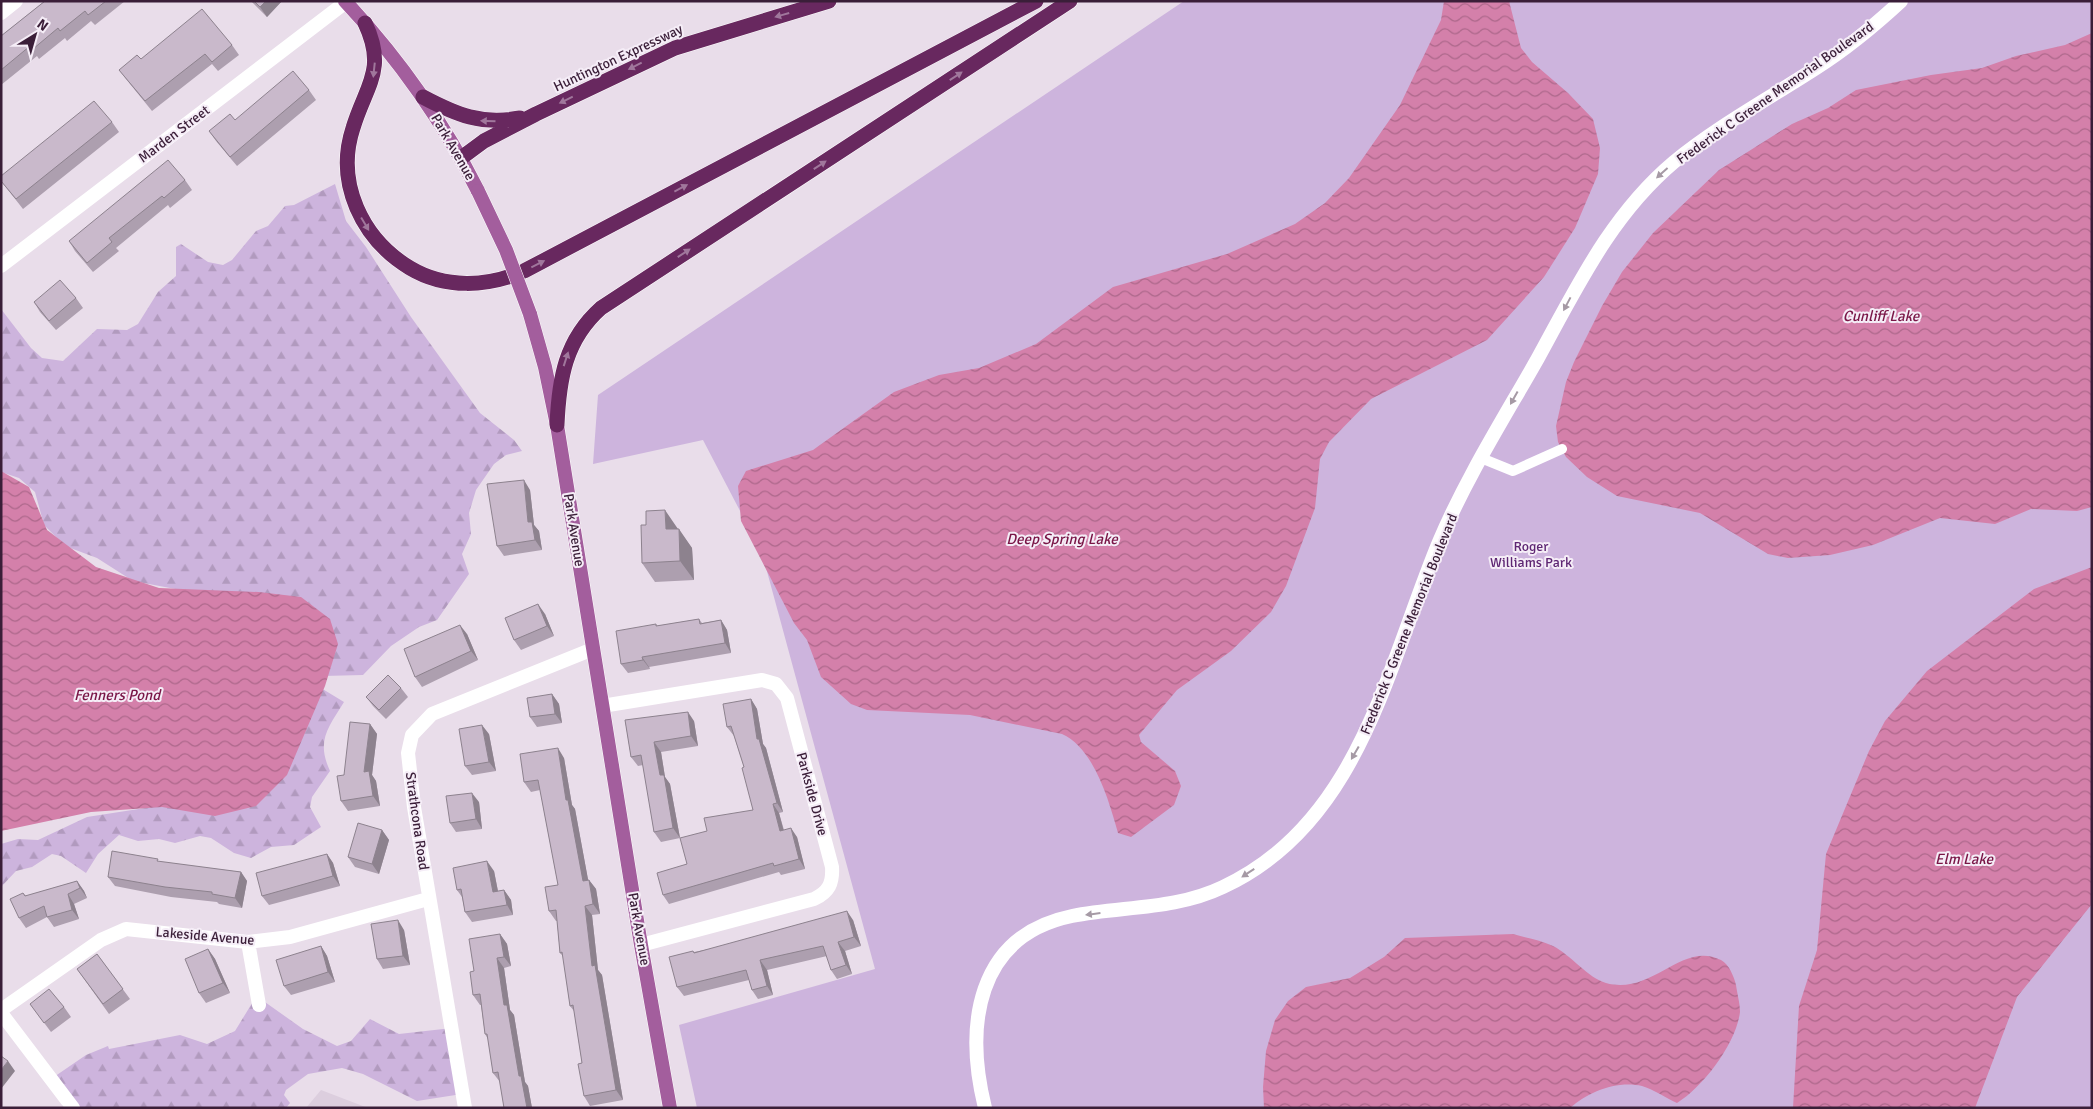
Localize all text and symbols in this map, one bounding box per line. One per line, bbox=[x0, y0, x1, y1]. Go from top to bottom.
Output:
north arrow bbox=[10, 10, 60, 60]
one-way arrow bbox=[774, 11, 790, 19]
text: N bbox=[34, 15, 52, 35]
street label: Frederick C Greene Memorial Boulevard bbox=[1673, 18, 1877, 168]
street label: Huntington Expressway bbox=[551, 20, 686, 95]
one-way arrow bbox=[370, 62, 378, 78]
one-way arrow bbox=[627, 62, 642, 70]
one-way arrow bbox=[949, 71, 963, 81]
one-way arrow bbox=[558, 96, 573, 104]
street label: Marden Street bbox=[135, 102, 213, 166]
street label: Park Avenue bbox=[427, 111, 479, 183]
one-way arrow bbox=[480, 116, 496, 124]
one-way arrow bbox=[813, 160, 826, 170]
one-way arrow bbox=[1656, 167, 1668, 179]
one-way arrow bbox=[674, 184, 688, 192]
one-way arrow bbox=[361, 218, 370, 231]
one-way arrow bbox=[677, 249, 690, 258]
one-way arrow bbox=[530, 260, 545, 268]
one-way arrow bbox=[1563, 297, 1571, 311]
water label: Cunliff Lake bbox=[1843, 307, 1921, 325]
one-way arrow bbox=[562, 352, 570, 367]
one-way arrow bbox=[1510, 392, 1519, 405]
street label: Park Avenue bbox=[560, 492, 588, 568]
street label: Frederick C Greene Memorial Boulevard bbox=[1357, 511, 1461, 737]
water label: Deep Spring Lake bbox=[1006, 530, 1119, 548]
park label: Roger Williams Park bbox=[1490, 538, 1572, 571]
water label: Fenners Pond bbox=[74, 686, 162, 704]
one-way arrow bbox=[1351, 746, 1359, 761]
street label: Parkside Drive bbox=[793, 750, 831, 838]
street label: Strathcona Road bbox=[402, 771, 432, 871]
water label: Elm Lake bbox=[1935, 850, 1995, 868]
one-way arrow bbox=[1241, 868, 1255, 878]
street label: Park Avenue bbox=[624, 891, 654, 967]
one-way arrow bbox=[1084, 910, 1100, 918]
street label: Lakeside Avenue bbox=[155, 923, 255, 949]

